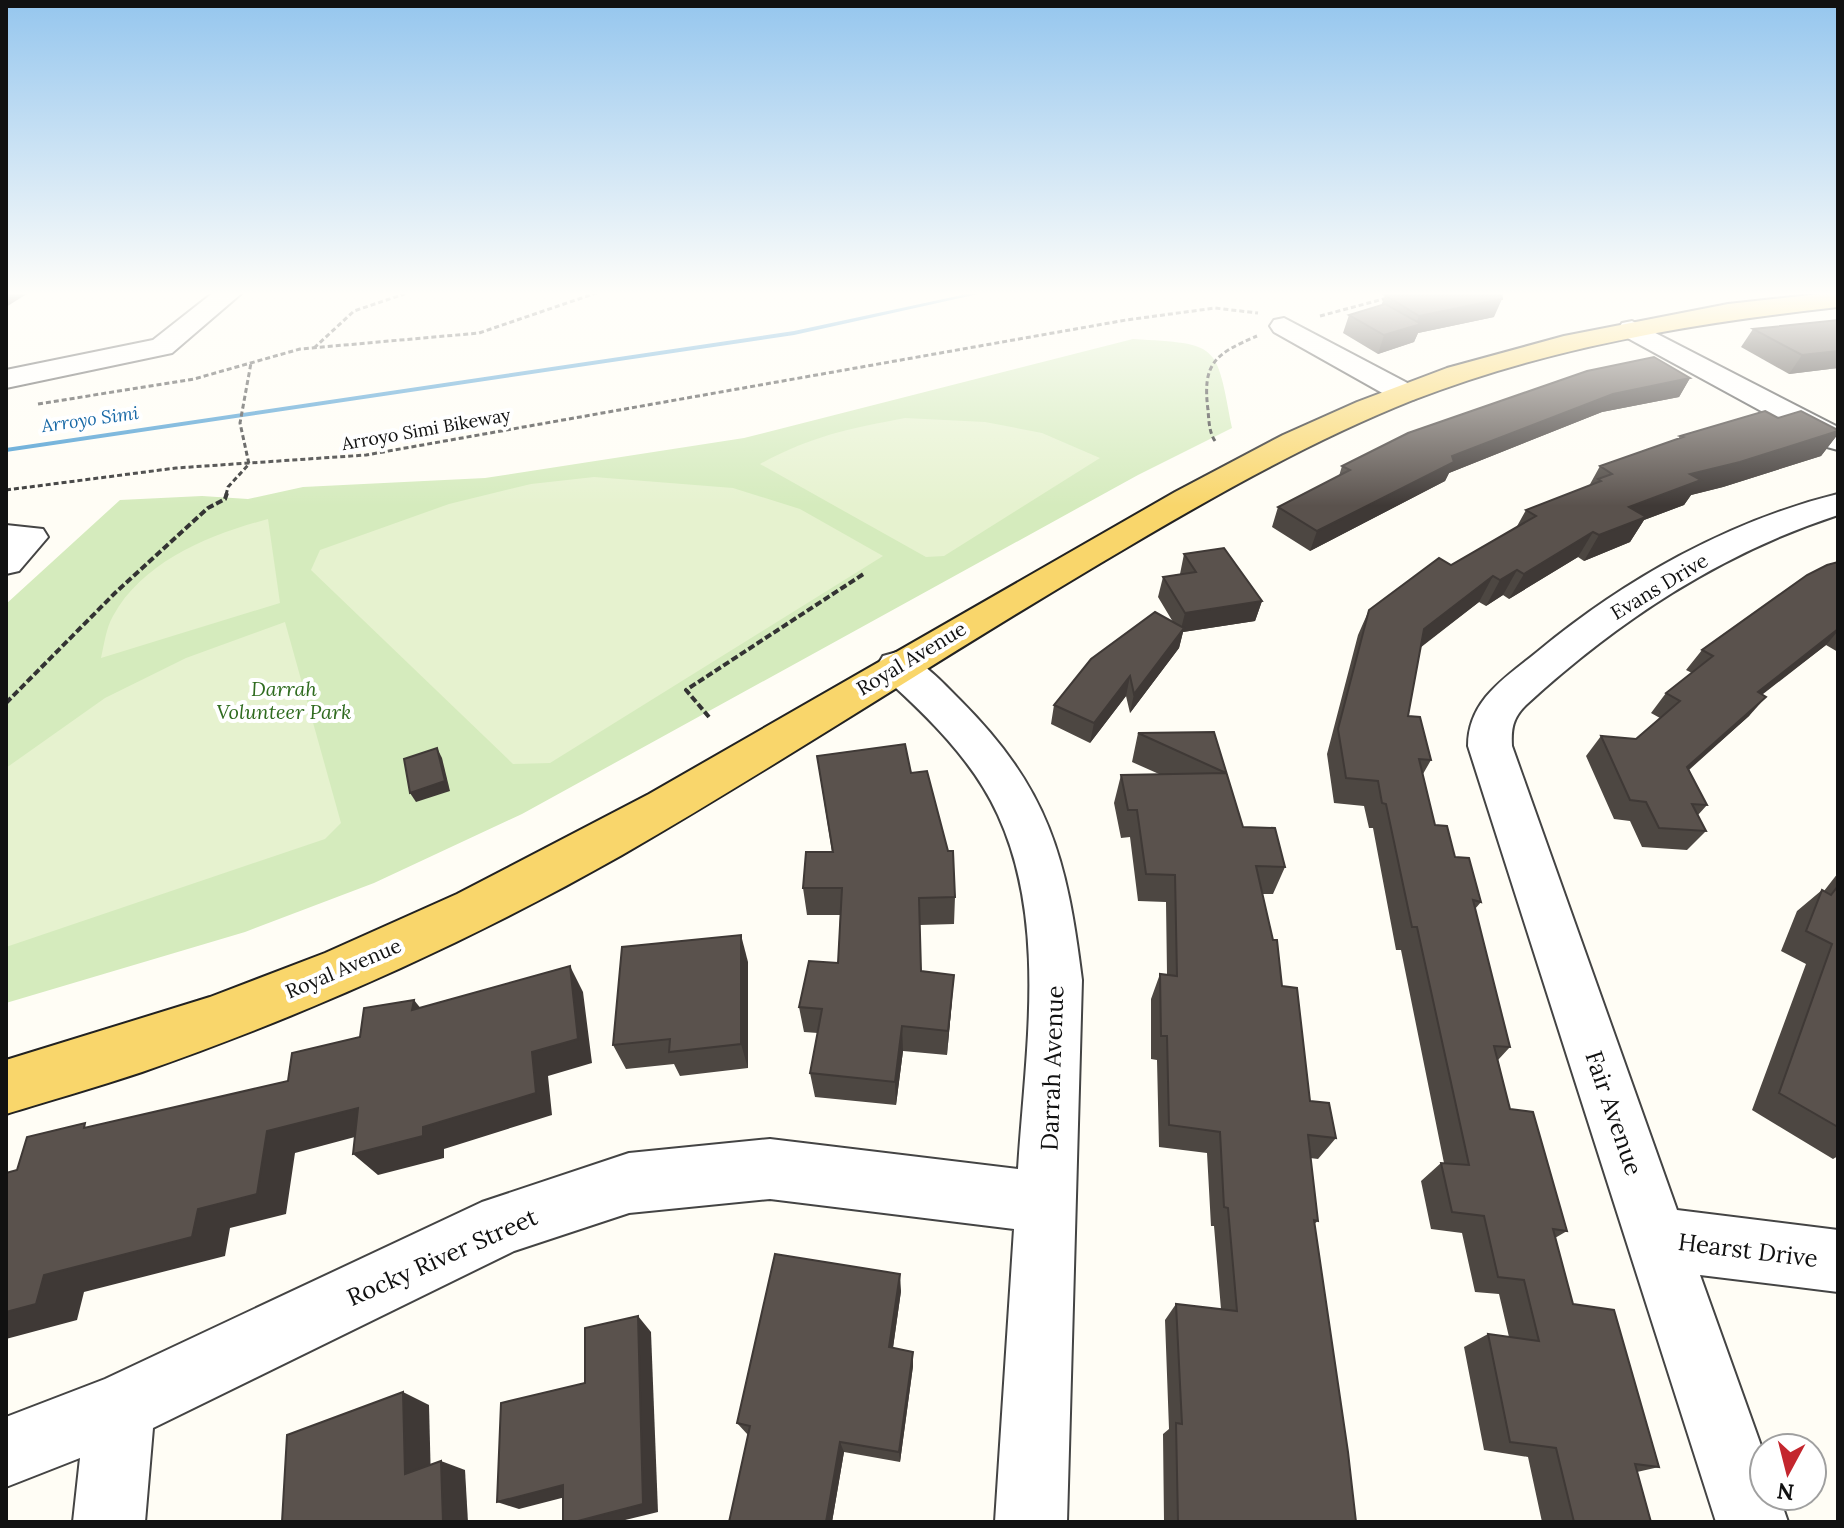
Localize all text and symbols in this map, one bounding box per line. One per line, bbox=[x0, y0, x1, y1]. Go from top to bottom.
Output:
water label: Arroyo Simi bbox=[39, 401, 140, 437]
street label: Arroyo Simi Bikeway bbox=[339, 403, 513, 455]
street label: Evans Drive bbox=[1606, 547, 1712, 625]
street label: Royal Avenue bbox=[852, 615, 970, 700]
park label: Darrah Volunteer Park bbox=[217, 676, 351, 724]
street label: Royal Avenue bbox=[281, 932, 405, 1004]
street label: Darrah Avenue bbox=[1034, 985, 1070, 1151]
street label: Fair Avenue bbox=[1578, 1047, 1650, 1179]
street label: Rocky River Street bbox=[342, 1201, 543, 1313]
street label: Hearst Drive bbox=[1676, 1226, 1820, 1274]
north arrow bbox=[1748, 1432, 1828, 1512]
text: N bbox=[1775, 1477, 1796, 1507]

